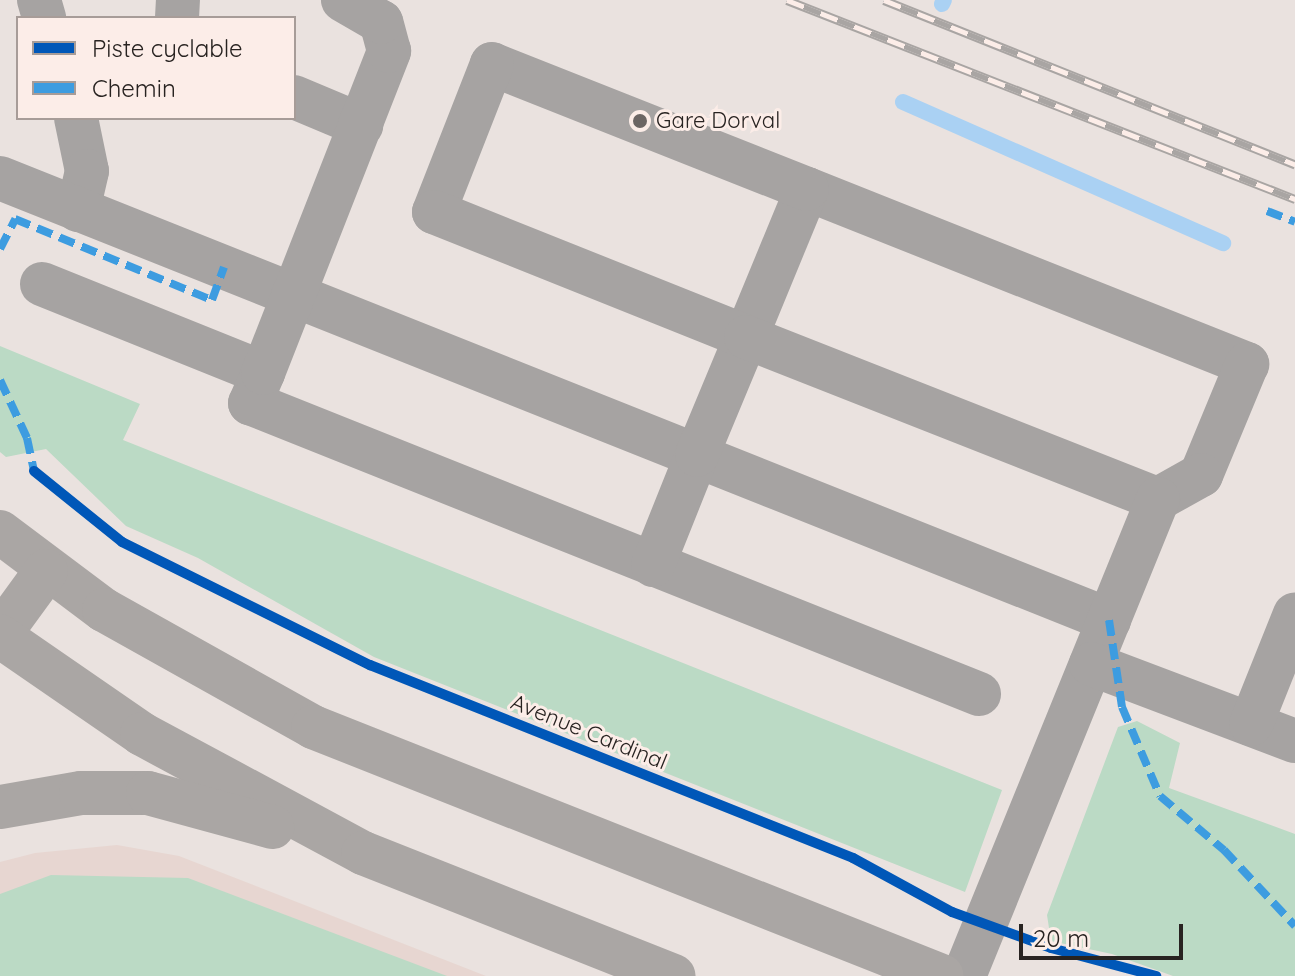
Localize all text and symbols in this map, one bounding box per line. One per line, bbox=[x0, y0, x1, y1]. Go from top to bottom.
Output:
legend bbox=[16, 16, 296, 120]
text: Piste cyclable bbox=[92, 33, 243, 63]
text: Chemin bbox=[92, 73, 176, 103]
place label: Gare Dorval bbox=[656, 108, 780, 134]
marker: Gare Dorval bbox=[631, 112, 649, 130]
street label: Avenue Cardinal bbox=[507, 689, 671, 775]
scale bar bbox=[1023, 908, 1187, 958]
text: 20 m bbox=[1033, 923, 1089, 953]

